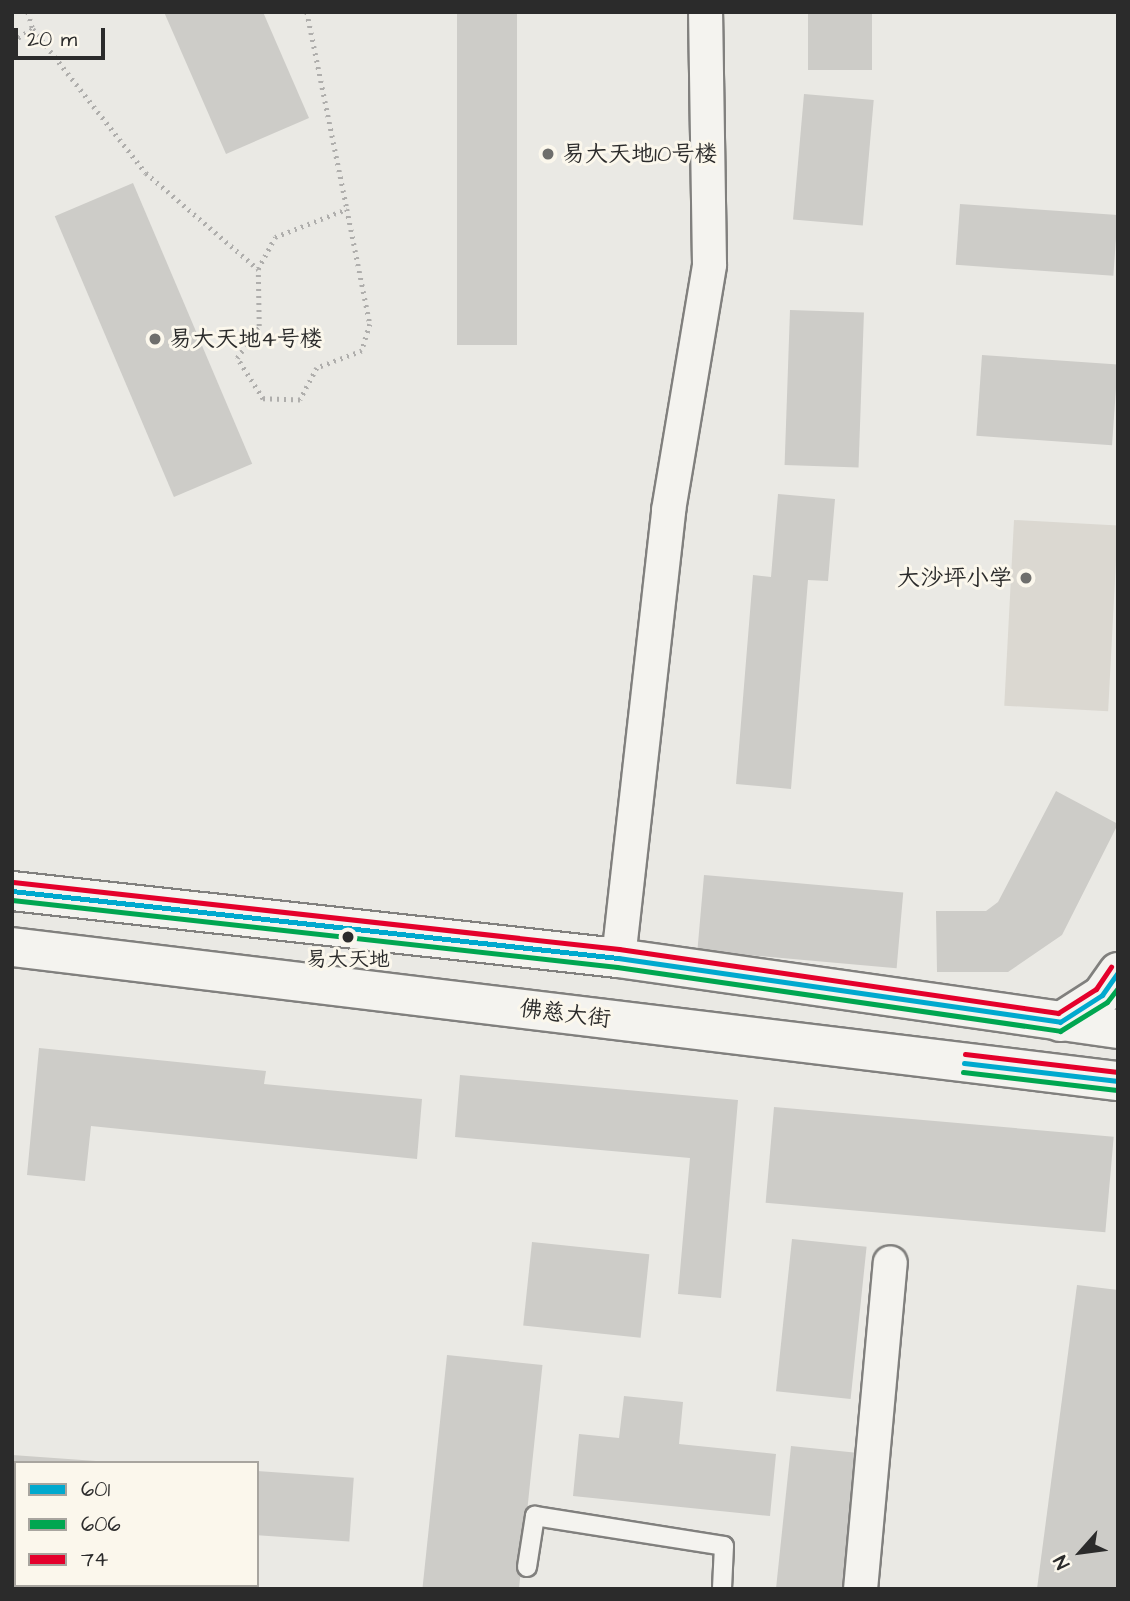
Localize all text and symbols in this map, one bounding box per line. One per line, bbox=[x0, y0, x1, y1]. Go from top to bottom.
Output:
scale bar bbox=[18, 14, 108, 58]
text: 20 m bbox=[27, 25, 77, 54]
place label: 易大天地10号楼 bbox=[562, 140, 717, 168]
marker: 易大天地10号楼 bbox=[540, 146, 556, 162]
place label: 易大天地4号楼 bbox=[169, 325, 323, 353]
marker: 易大天地4号楼 bbox=[147, 331, 163, 347]
place label: 大沙坪小学 bbox=[897, 564, 1012, 592]
marker: 大沙坪小学 bbox=[1018, 570, 1034, 586]
marker: 易大天地 bbox=[341, 930, 355, 944]
place label: 易大天地 bbox=[306, 947, 390, 973]
street label: 佛慈大街 bbox=[518, 995, 612, 1033]
legend bbox=[14, 1461, 259, 1587]
text: 601 bbox=[81, 1475, 110, 1504]
text: 606 bbox=[81, 1510, 121, 1539]
north arrow bbox=[1046, 1517, 1116, 1587]
text: 74 bbox=[81, 1545, 108, 1574]
text: N bbox=[1047, 1550, 1077, 1574]

